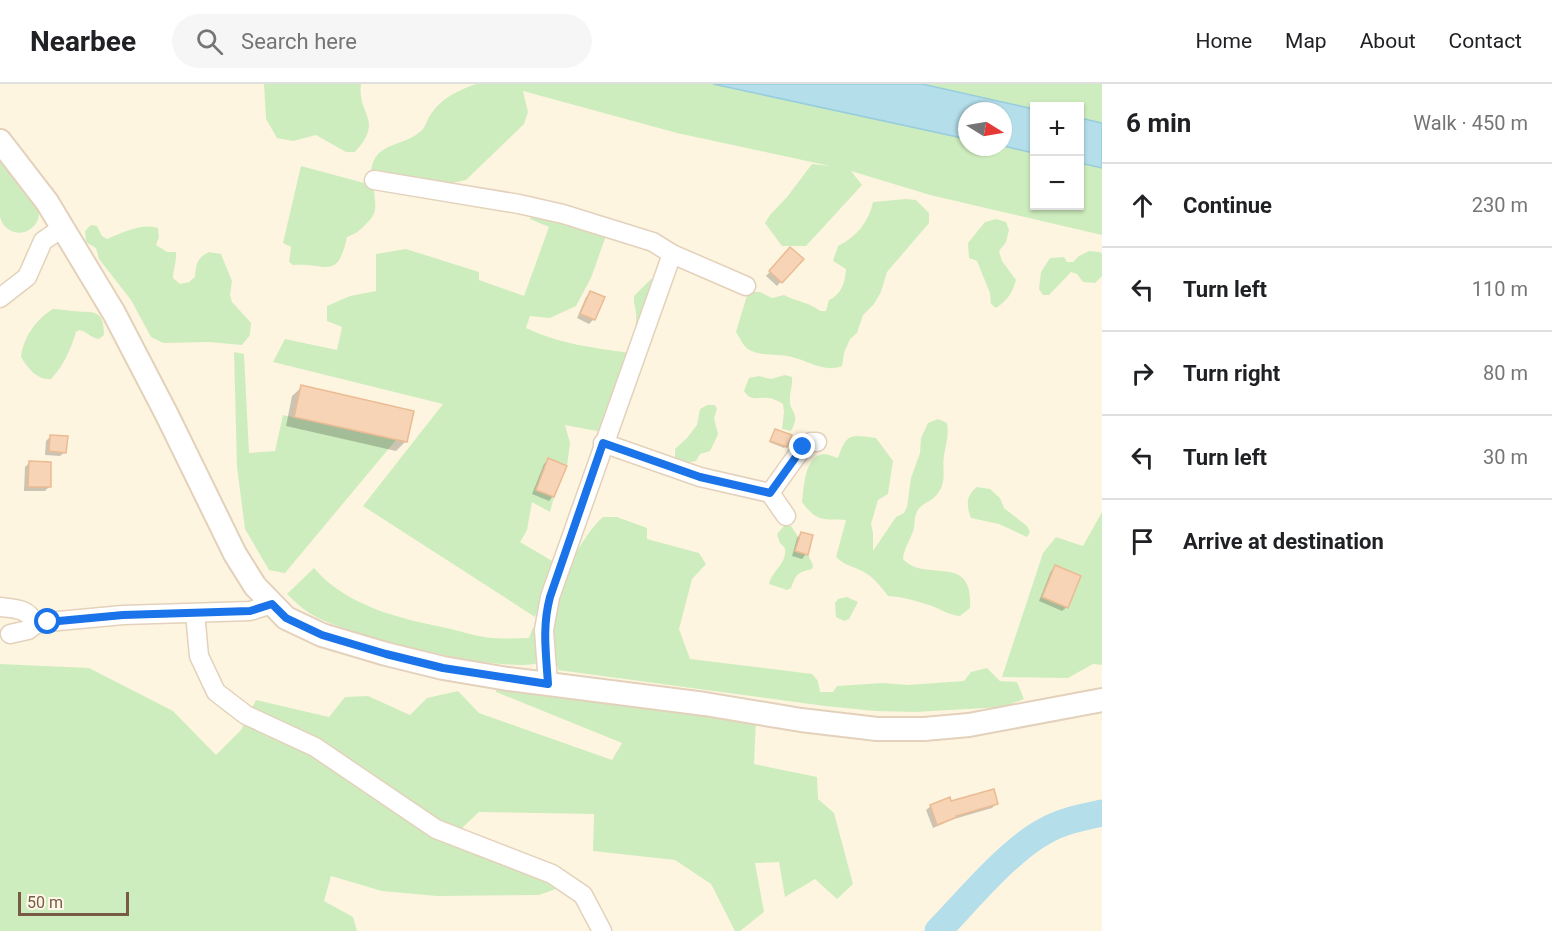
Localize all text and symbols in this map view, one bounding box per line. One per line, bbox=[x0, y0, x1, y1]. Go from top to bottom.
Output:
search box bbox=[172, 14, 592, 68]
text: Nearbee bbox=[30, 25, 136, 58]
icon: search bbox=[193, 25, 226, 58]
text: Search here bbox=[241, 29, 357, 54]
text: Home bbox=[1196, 29, 1252, 53]
text: Map bbox=[1285, 29, 1327, 53]
text: About bbox=[1360, 29, 1416, 53]
text: Contact bbox=[1449, 29, 1522, 53]
north arrow bbox=[958, 102, 1012, 156]
map controls bbox=[1030, 102, 1084, 210]
button: + bbox=[1030, 102, 1084, 156]
text: 6 min bbox=[1126, 108, 1191, 138]
text: Walk · 450 m bbox=[1413, 111, 1528, 135]
button: − bbox=[1030, 156, 1084, 210]
icon: ahead bbox=[1126, 189, 1159, 222]
text: Continue bbox=[1183, 193, 1272, 218]
text: 230 m bbox=[1472, 193, 1528, 217]
icon: left bbox=[1126, 273, 1159, 306]
text: Turn left bbox=[1183, 277, 1267, 302]
text: 110 m bbox=[1472, 277, 1528, 301]
icon: right bbox=[1126, 357, 1159, 390]
text: Turn right bbox=[1183, 361, 1280, 386]
text: 80 m bbox=[1483, 361, 1528, 385]
route end bbox=[789, 433, 815, 459]
icon: left bbox=[1126, 441, 1159, 474]
text: Turn left bbox=[1183, 445, 1267, 470]
text: 30 m bbox=[1483, 445, 1528, 469]
icon: arrive bbox=[1126, 525, 1159, 558]
text: Arrive at destination bbox=[1183, 529, 1384, 554]
route start bbox=[34, 608, 60, 634]
scale bar bbox=[18, 889, 129, 916]
text: 50 m bbox=[27, 893, 63, 912]

